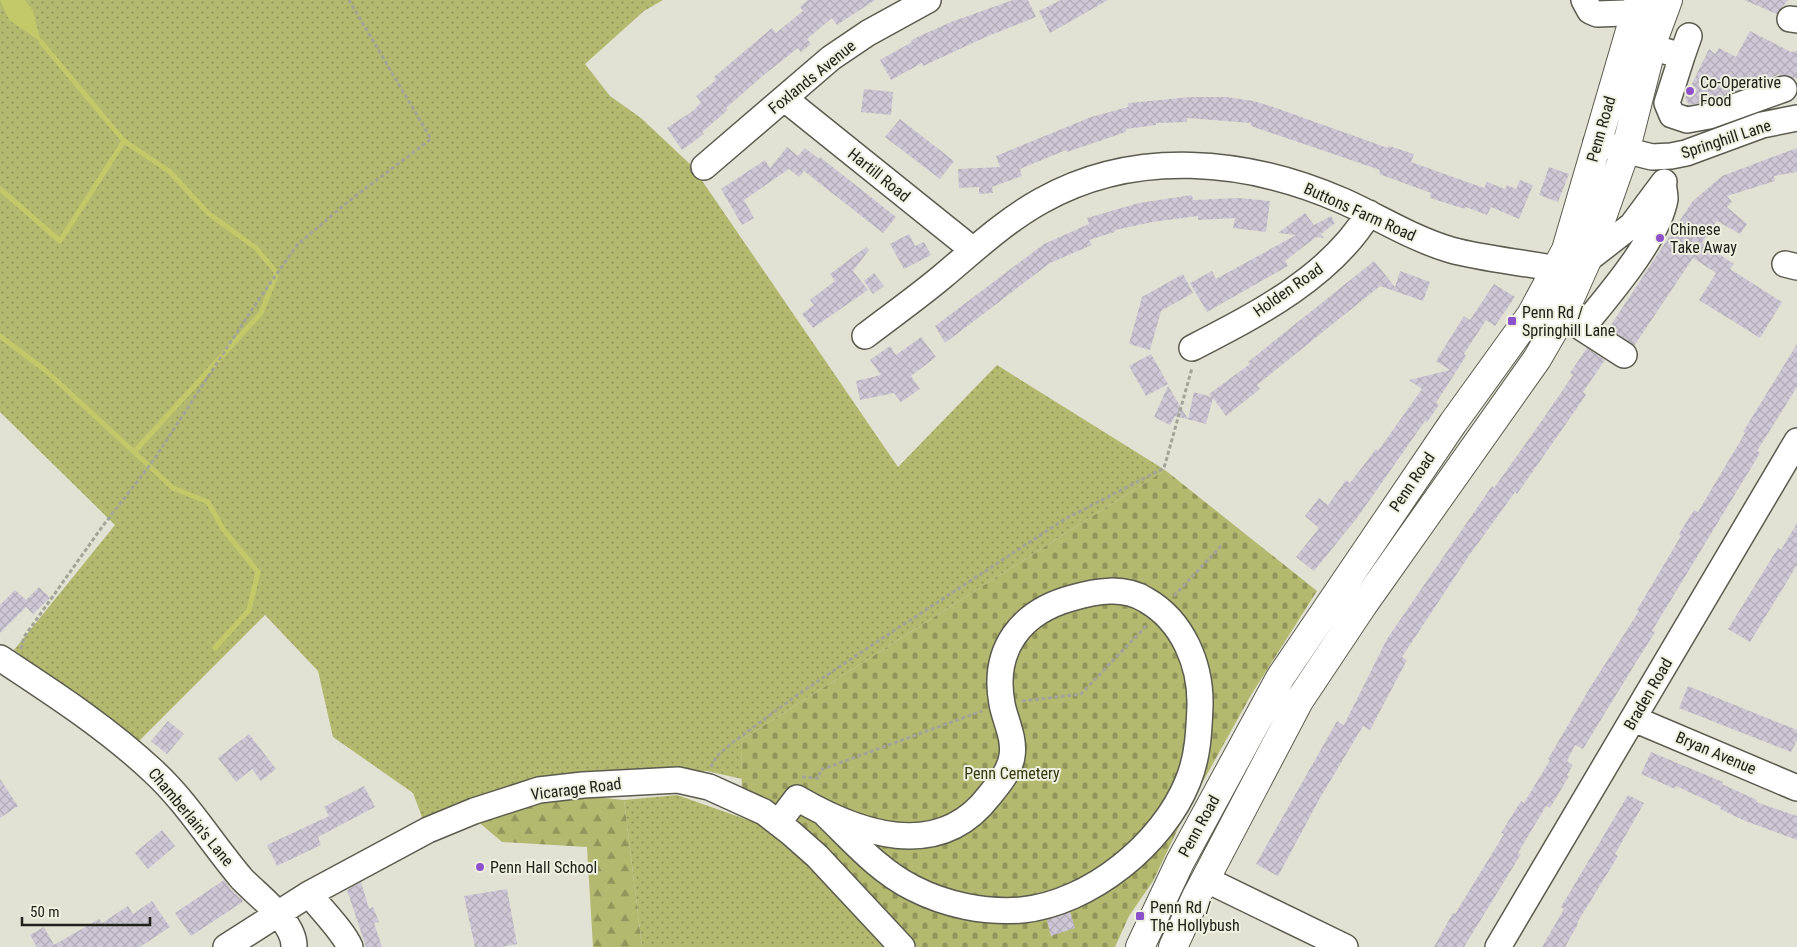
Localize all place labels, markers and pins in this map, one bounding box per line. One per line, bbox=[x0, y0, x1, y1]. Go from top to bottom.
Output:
place label: Co-Operative Food bbox=[1700, 73, 1781, 110]
marker: Co-Operative Food bbox=[1684, 85, 1696, 97]
place label: Chinese Take Away bbox=[1670, 220, 1737, 257]
marker: Chinese Take Away bbox=[1654, 232, 1666, 244]
place label: Penn Rd / Springhill Lane bbox=[1522, 303, 1615, 340]
marker: Penn Rd / Springhill Lane bbox=[1506, 315, 1518, 327]
place label: Penn Hall School bbox=[490, 858, 597, 877]
marker: Penn Hall School bbox=[474, 861, 486, 873]
place label: Penn Rd / The Hollybush bbox=[1150, 898, 1240, 935]
marker: Penn Rd / The Hollybush bbox=[1134, 910, 1146, 922]

